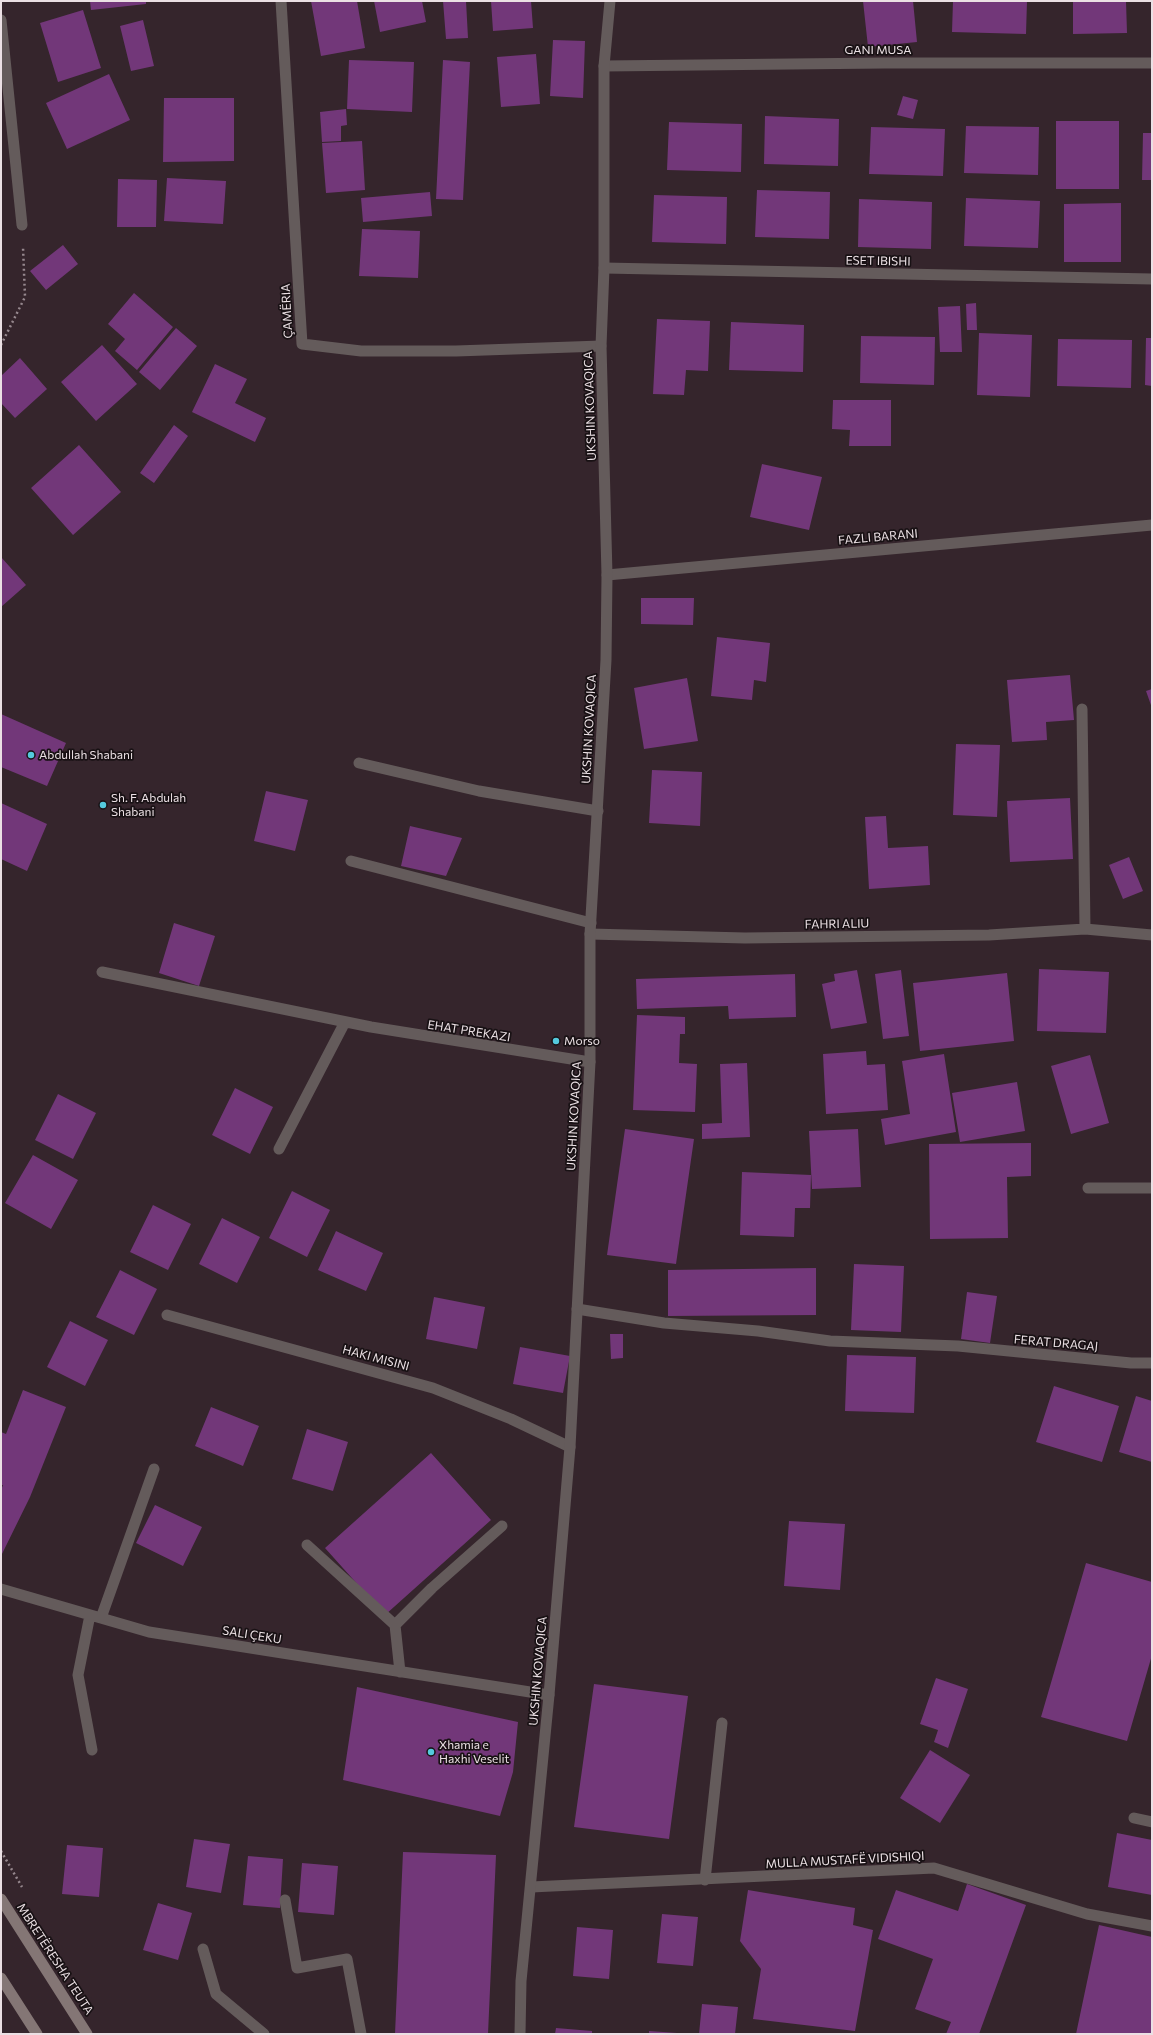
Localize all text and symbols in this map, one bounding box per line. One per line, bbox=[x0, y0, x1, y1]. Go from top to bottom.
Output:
street label: GANI MUSA bbox=[844, 43, 912, 57]
street label: ESET IBISHI bbox=[845, 253, 911, 269]
street label: ÇAMËRIA bbox=[278, 283, 296, 339]
street label: UKSHIN KOVAQICA bbox=[581, 351, 599, 461]
street label: FAZLI BARANI bbox=[838, 526, 918, 548]
street label: UKSHIN KOVAQICA bbox=[579, 674, 599, 784]
place label: Abdullah Shabani bbox=[39, 748, 133, 762]
marker: Abdullah Shabani bbox=[26, 750, 36, 760]
place label: Sh. F. Abdulah Shabani bbox=[111, 791, 186, 819]
marker: Sh. F. Abdulah Shabani bbox=[98, 800, 108, 810]
street label: FAHRI ALIU bbox=[805, 916, 869, 932]
street label: EHAT PREKAZI bbox=[427, 1017, 511, 1045]
place label: Morso bbox=[564, 1034, 600, 1048]
marker: Morso bbox=[551, 1036, 561, 1046]
street label: UKSHIN KOVAQICA bbox=[564, 1061, 584, 1171]
street label: FERAT DRAGAJ bbox=[1013, 1332, 1099, 1354]
street label: HAKI MISINI bbox=[341, 1342, 411, 1374]
street label: UKSHIN KOVAQICA bbox=[526, 1616, 550, 1726]
street label: SALI ÇEKU bbox=[221, 1623, 283, 1647]
place label: Xhamia e Haxhi Veselit bbox=[439, 1738, 509, 1766]
marker: Xhamia e Haxhi Veselit bbox=[426, 1747, 436, 1757]
street label: MULLA MUSTAFË VIDISHIQI bbox=[765, 1849, 925, 1871]
street label: MBRETËRESHA TEUTA bbox=[14, 1901, 96, 2017]

